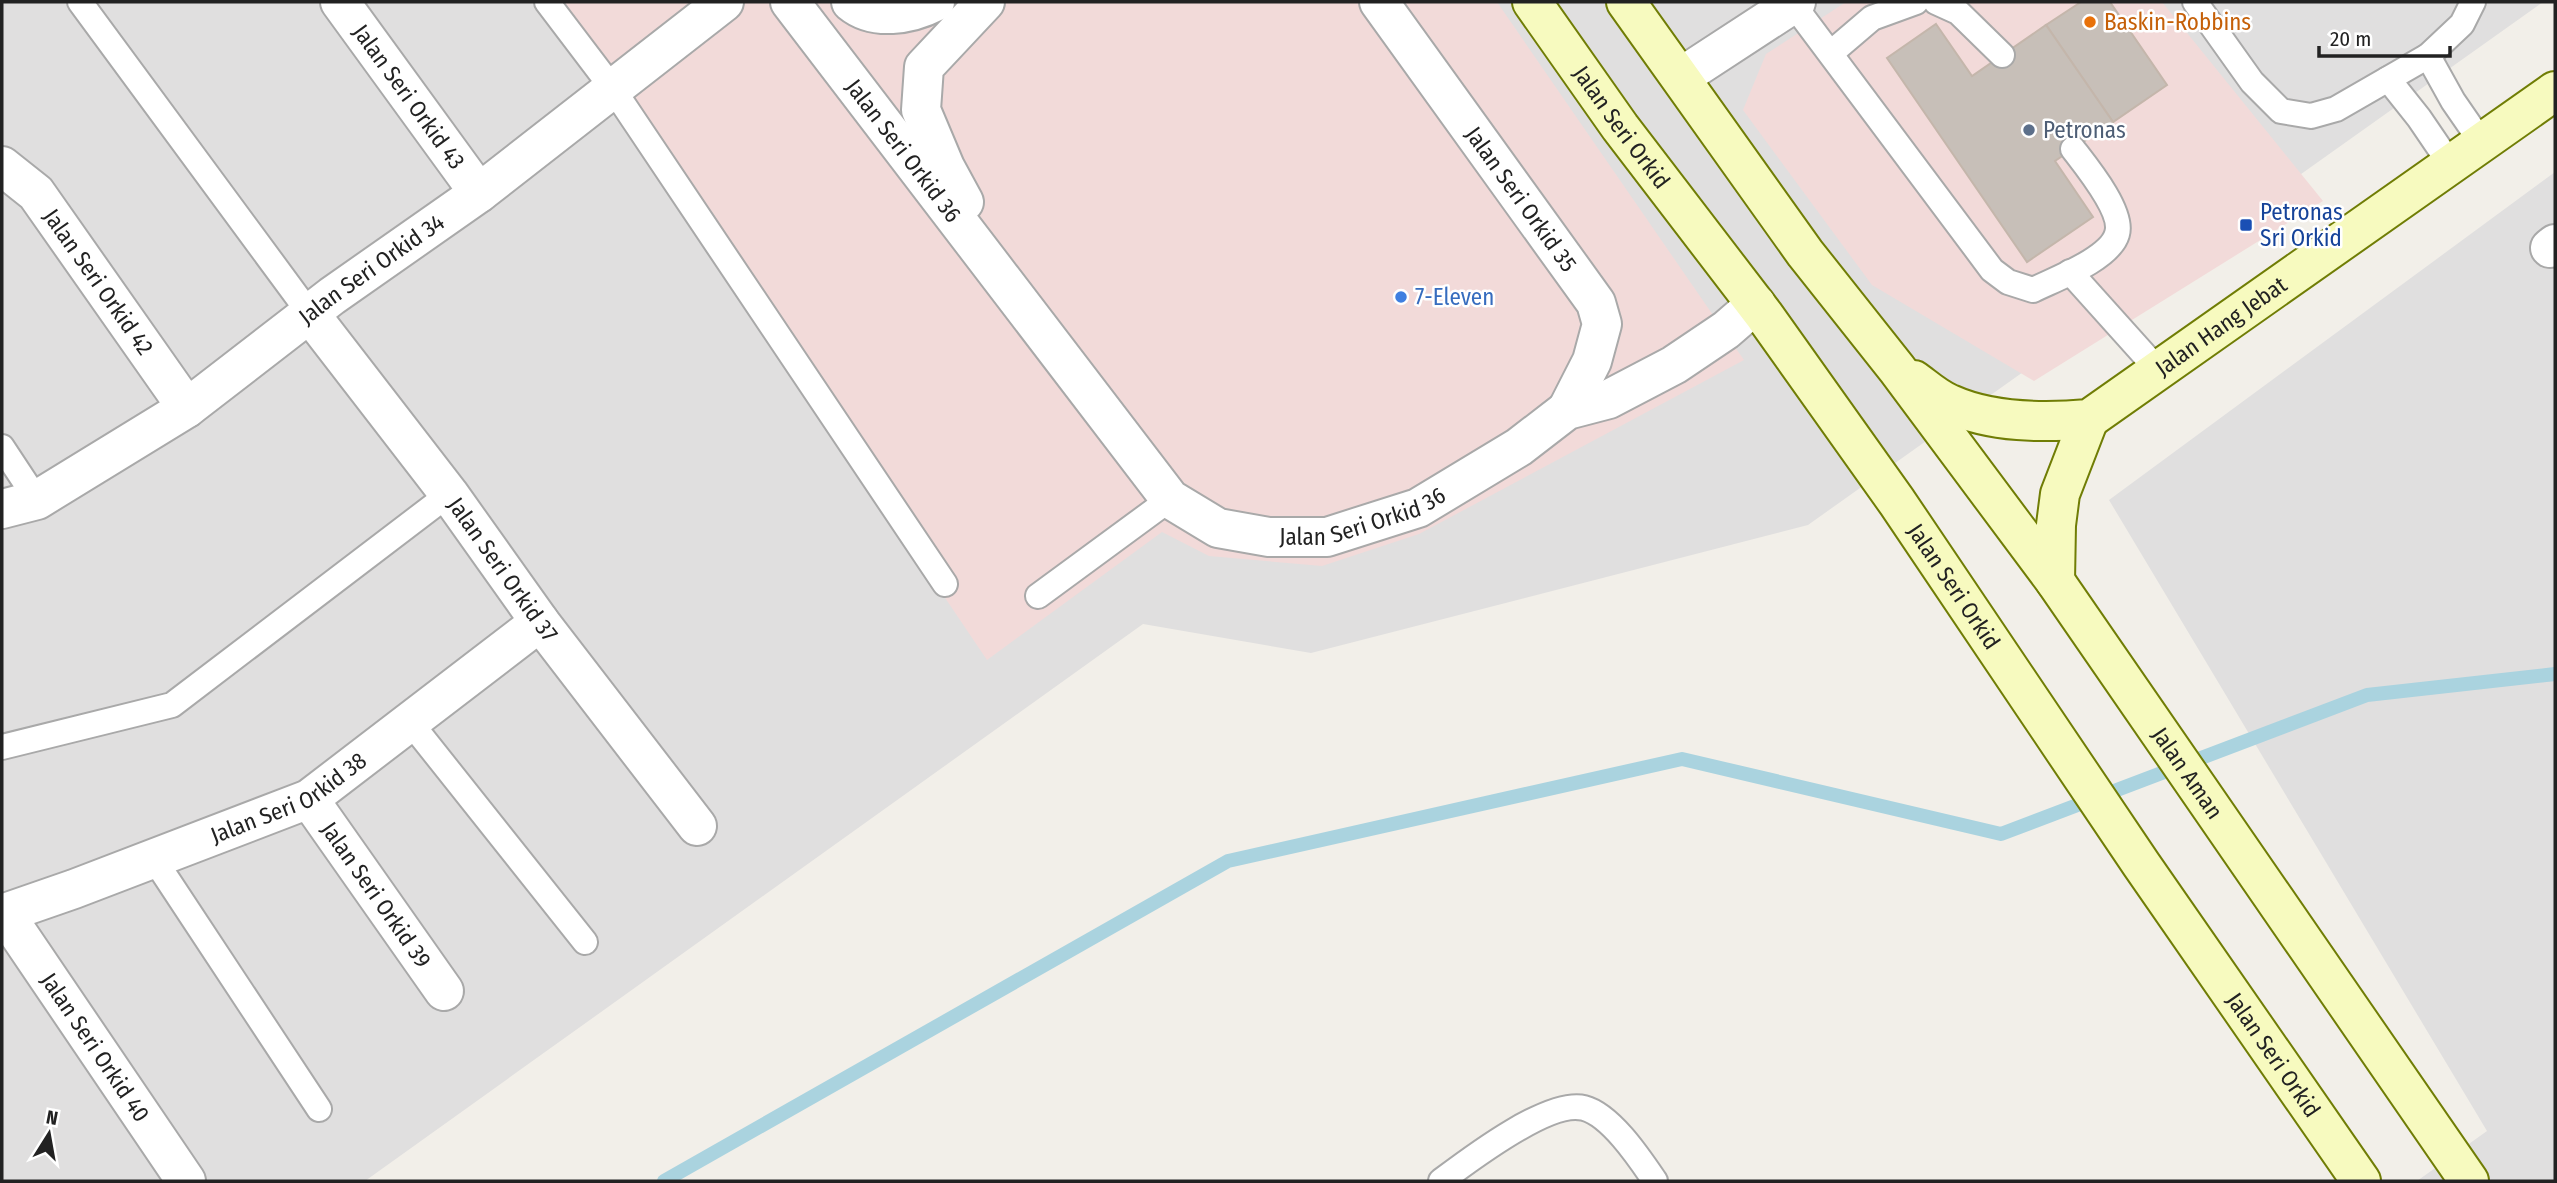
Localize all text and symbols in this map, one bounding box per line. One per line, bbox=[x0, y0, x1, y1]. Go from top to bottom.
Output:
place label: Baskin-Robbins bbox=[2104, 8, 2251, 36]
marker: Baskin-Robbins bbox=[2082, 14, 2098, 30]
scale bar bbox=[2319, 14, 2450, 58]
street label: Jalan Seri Orkid 43 bbox=[347, 19, 471, 174]
text: 20 m bbox=[2330, 26, 2371, 52]
street label: Jalan Seri Orkid bbox=[1567, 60, 1676, 194]
street label: Jalan Seri Orkid 36 bbox=[840, 73, 967, 228]
place label: Petronas bbox=[2043, 116, 2126, 144]
street label: Jalan Seri Orkid 35 bbox=[1460, 121, 1583, 277]
marker: Petronas bbox=[2021, 122, 2037, 138]
place label: Petronas Sri Orkid bbox=[2260, 198, 2343, 252]
street label: Jalan Seri Orkid 42 bbox=[38, 203, 159, 360]
street label: Jalan Seri Orkid 34 bbox=[293, 208, 450, 331]
marker: Petronas Sri Orkid bbox=[2238, 217, 2254, 233]
street label: Jalan Hang Jebat bbox=[2150, 270, 2292, 382]
place label: 7-Eleven bbox=[1415, 283, 1494, 311]
marker: 7-Eleven bbox=[1393, 289, 1409, 305]
street label: Jalan Seri Orkid 36 bbox=[1279, 481, 1450, 551]
street label: Jalan Seri Orkid 37 bbox=[442, 492, 564, 647]
street label: Jalan Seri Orkid bbox=[1902, 518, 2006, 655]
street label: Jalan Aman bbox=[2146, 722, 2229, 824]
street label: Jalan Seri Orkid 38 bbox=[207, 746, 372, 849]
street label: Jalan Seri Orkid 39 bbox=[315, 816, 437, 973]
street label: Jalan Seri Orkid 40 bbox=[35, 967, 156, 1127]
street label: Jalan Seri Orkid bbox=[2220, 987, 2326, 1123]
north arrow bbox=[14, 1099, 84, 1169]
text: N bbox=[44, 1105, 60, 1130]

